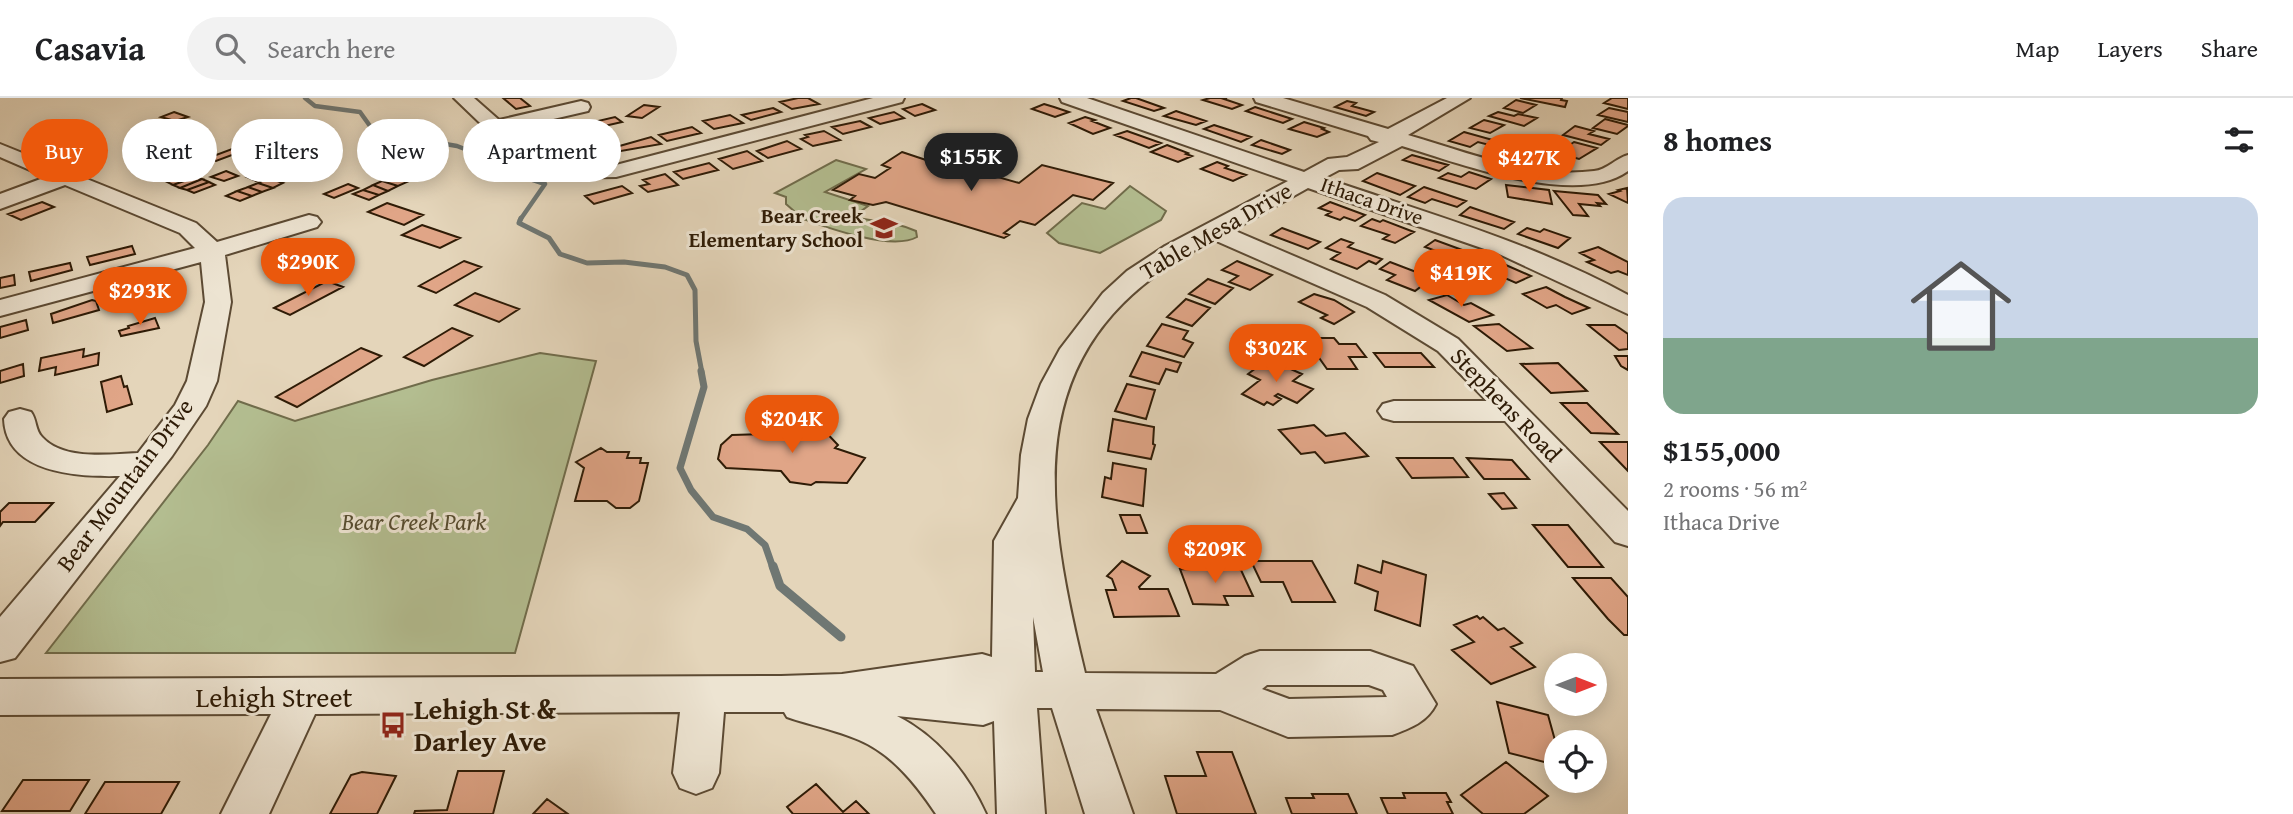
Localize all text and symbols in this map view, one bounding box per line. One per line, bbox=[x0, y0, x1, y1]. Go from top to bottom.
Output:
search box bbox=[187, 17, 677, 80]
text: Casavia bbox=[35, 24, 145, 72]
icon: search bbox=[211, 29, 249, 67]
text: Search here bbox=[267, 29, 396, 68]
text: Map bbox=[2016, 31, 2059, 66]
text: Layers bbox=[2097, 31, 2163, 66]
text: Share bbox=[2201, 31, 2258, 66]
text: 8 homes bbox=[1663, 118, 1772, 162]
chip: Buy bbox=[21, 119, 108, 182]
chip: Rent bbox=[122, 119, 217, 182]
chip: Filters bbox=[231, 119, 343, 182]
chip: New bbox=[357, 119, 449, 182]
chip: Apartment bbox=[463, 119, 621, 182]
icon: filters bbox=[2220, 121, 2258, 159]
pin: $155K bbox=[922, 134, 1020, 193]
pin: $427K bbox=[1480, 134, 1578, 194]
text: $155K bbox=[940, 139, 1002, 172]
text: $427K bbox=[1498, 140, 1560, 173]
street label: Ithaca Drive bbox=[1317, 169, 1428, 233]
street label: Table Mesa Drive bbox=[1133, 173, 1298, 288]
place label: Bear Creek Elementary School bbox=[689, 200, 864, 255]
school or university icon: Bear Creek Elementary School bbox=[869, 213, 899, 243]
pin: $290K bbox=[259, 238, 357, 298]
icon: home bbox=[1898, 243, 2024, 369]
text: $290K bbox=[277, 244, 339, 277]
pin: $419K bbox=[1412, 250, 1510, 309]
text: $419K bbox=[1430, 255, 1492, 288]
pin: $293K bbox=[91, 268, 189, 327]
text: $293K bbox=[109, 273, 171, 306]
pin: $302K bbox=[1227, 324, 1325, 384]
text: $302K bbox=[1245, 330, 1307, 363]
street label: Stephens Road bbox=[1442, 339, 1570, 470]
street label: Bear Mountain Drive bbox=[48, 391, 201, 579]
pin: $204K bbox=[743, 396, 841, 455]
text: $204K bbox=[761, 401, 823, 434]
text: $155,000 bbox=[1663, 428, 1780, 472]
text: 2 rooms · 56 m² bbox=[1663, 472, 1807, 505]
park label: Bear Creek Park bbox=[341, 504, 486, 539]
text: Ithaca Drive bbox=[1663, 505, 1780, 538]
pin: $209K bbox=[1166, 526, 1264, 585]
text: $209K bbox=[1184, 531, 1246, 564]
north arrow bbox=[1544, 653, 1606, 716]
map controls bbox=[1544, 653, 1607, 793]
street label: Lehigh Street bbox=[195, 676, 353, 717]
place label: Lehigh St & Darley Ave bbox=[414, 688, 556, 761]
bus stop icon: Lehigh St & Darley Ave bbox=[378, 710, 408, 740]
button: locate bbox=[1544, 730, 1607, 793]

